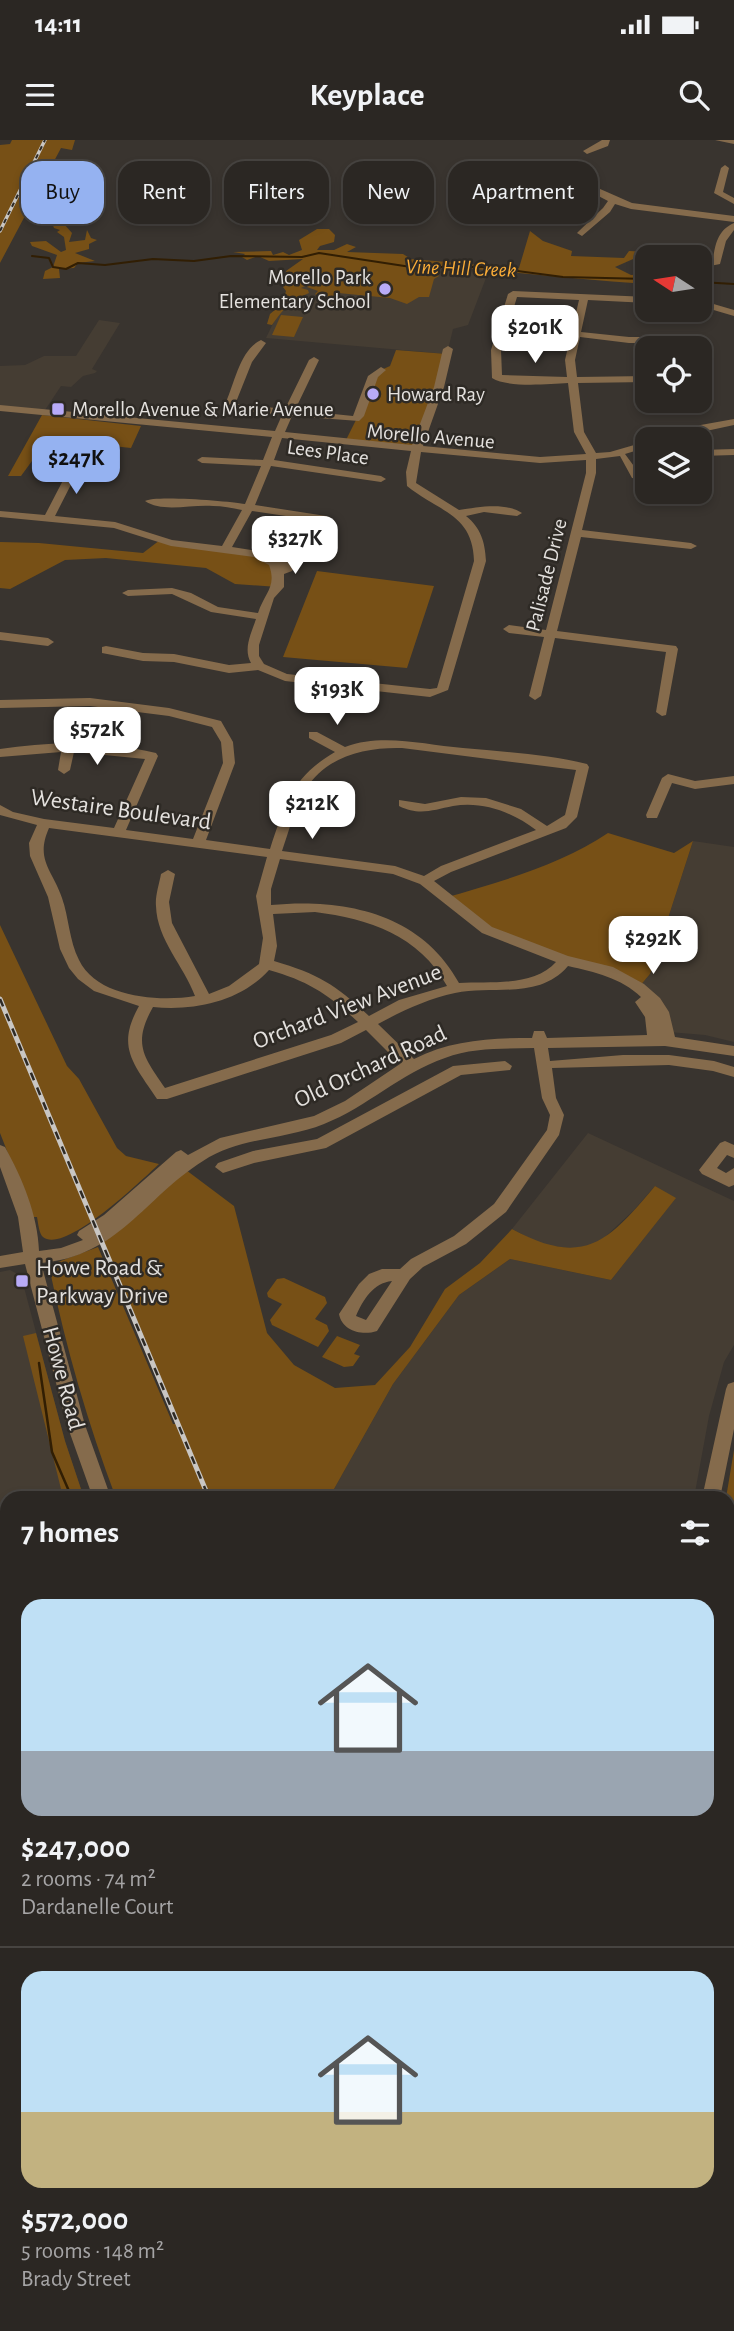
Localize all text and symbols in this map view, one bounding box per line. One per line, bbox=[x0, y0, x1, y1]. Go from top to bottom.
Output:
text: 14:11 bbox=[35, 11, 82, 37]
icon: menu bbox=[21, 76, 59, 114]
icon: search bbox=[675, 76, 713, 114]
text: Keyplace bbox=[309, 79, 425, 111]
chip: Buy bbox=[21, 161, 104, 224]
chip: Rent bbox=[118, 161, 210, 224]
chip: Filters bbox=[224, 161, 329, 224]
chip: New bbox=[343, 161, 434, 224]
chip: Apartment bbox=[448, 161, 598, 224]
north arrow bbox=[635, 245, 712, 322]
map controls bbox=[635, 245, 712, 504]
water label: Vine Hill Creek bbox=[405, 256, 517, 281]
place label: Morello Park Elementary School bbox=[219, 267, 371, 312]
marker: Morello Park Elementary School bbox=[377, 281, 393, 297]
pin: $201K bbox=[486, 306, 584, 365]
text: $201K bbox=[508, 316, 562, 339]
button: locate bbox=[635, 336, 712, 413]
place label: Howard Ray bbox=[387, 384, 485, 405]
marker: Howard Ray bbox=[365, 386, 381, 402]
place label: Morello Avenue & Marie Avenue bbox=[72, 399, 334, 420]
marker: Morello Avenue & Marie Avenue bbox=[50, 401, 66, 417]
street label: Morello Avenue bbox=[366, 420, 496, 453]
button: layers bbox=[635, 427, 712, 504]
pin: $247K bbox=[27, 436, 125, 496]
street label: Lees Place bbox=[286, 436, 370, 469]
text: $247K bbox=[48, 447, 104, 470]
pin: $327K bbox=[246, 516, 344, 576]
street label: Palisade Drive bbox=[522, 517, 571, 634]
text: $327K bbox=[268, 527, 322, 550]
pin: $193K bbox=[288, 668, 386, 727]
text: $193K bbox=[310, 678, 364, 701]
pin: $572K bbox=[48, 708, 146, 767]
text: $572K bbox=[70, 718, 124, 741]
pin: $212K bbox=[263, 782, 361, 841]
street label: Westaire Boulevard bbox=[29, 785, 213, 835]
text: $212K bbox=[285, 792, 339, 815]
pin: $292K bbox=[604, 916, 702, 976]
text: $292K bbox=[625, 927, 681, 950]
street label: Orchard View Avenue bbox=[250, 960, 445, 1054]
street label: Old Orchard Road bbox=[291, 1021, 450, 1113]
place label: Howe Road & Parkway Drive bbox=[36, 1256, 168, 1308]
marker: Howe Road & Parkway Drive bbox=[14, 1273, 30, 1289]
street label: Howe Road bbox=[38, 1324, 88, 1433]
icon: filters bbox=[676, 1514, 714, 1552]
text: 7 homes bbox=[21, 1518, 119, 1548]
icon: home bbox=[305, 1645, 431, 1771]
text: $247,000 bbox=[21, 1833, 130, 1863]
text: 2 rooms · 74 m² bbox=[21, 1868, 156, 1891]
text: Dardanelle Court bbox=[21, 1896, 173, 1919]
icon: home bbox=[305, 2017, 431, 2143]
text: $572,000 bbox=[21, 2205, 128, 2235]
text: 5 rooms · 148 m² bbox=[21, 2240, 164, 2263]
text: Brady Street bbox=[21, 2268, 131, 2291]

